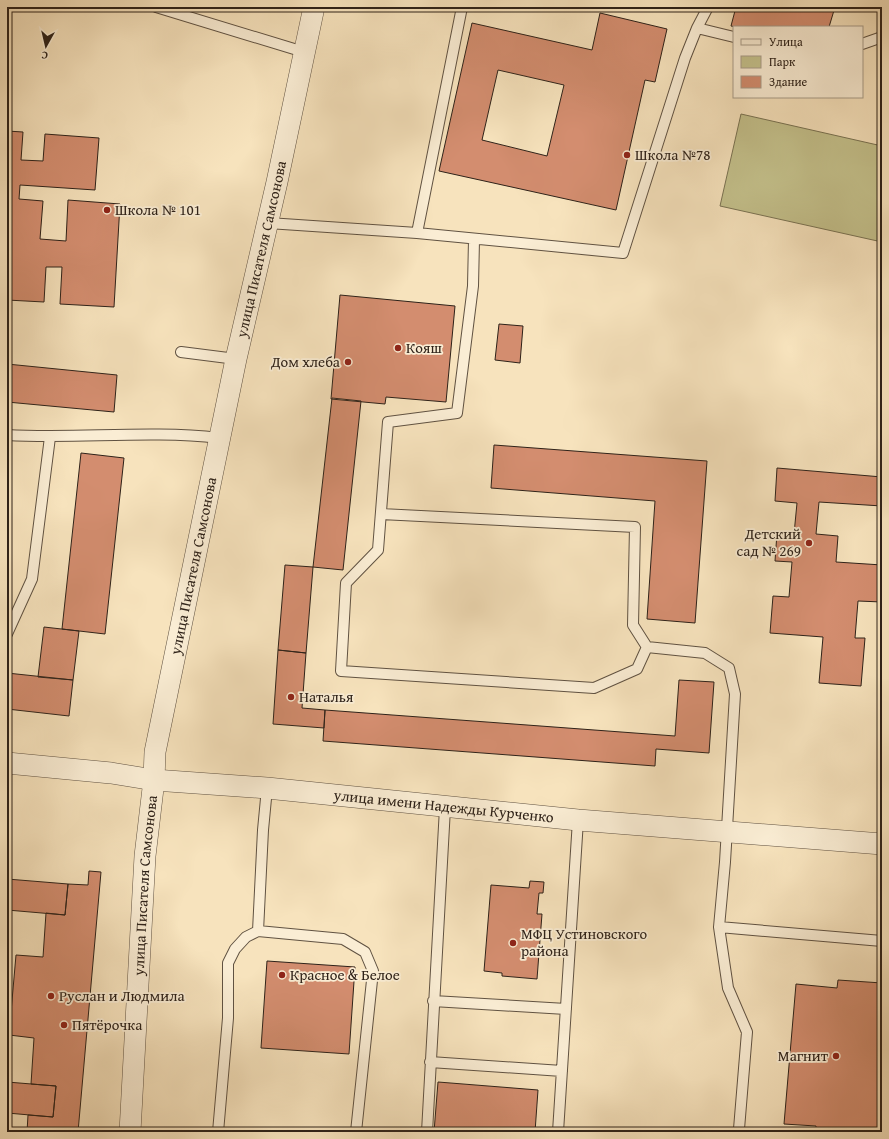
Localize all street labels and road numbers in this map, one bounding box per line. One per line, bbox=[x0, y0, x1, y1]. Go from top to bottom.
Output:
street label: улица Писателя Самсонова bbox=[230, 158, 291, 340]
street label: улица Писателя Самсонова bbox=[164, 474, 222, 657]
street label: улица имени Надежды Курченко bbox=[332, 784, 555, 827]
street label: улица Писателя Самсонова bbox=[127, 793, 162, 977]

